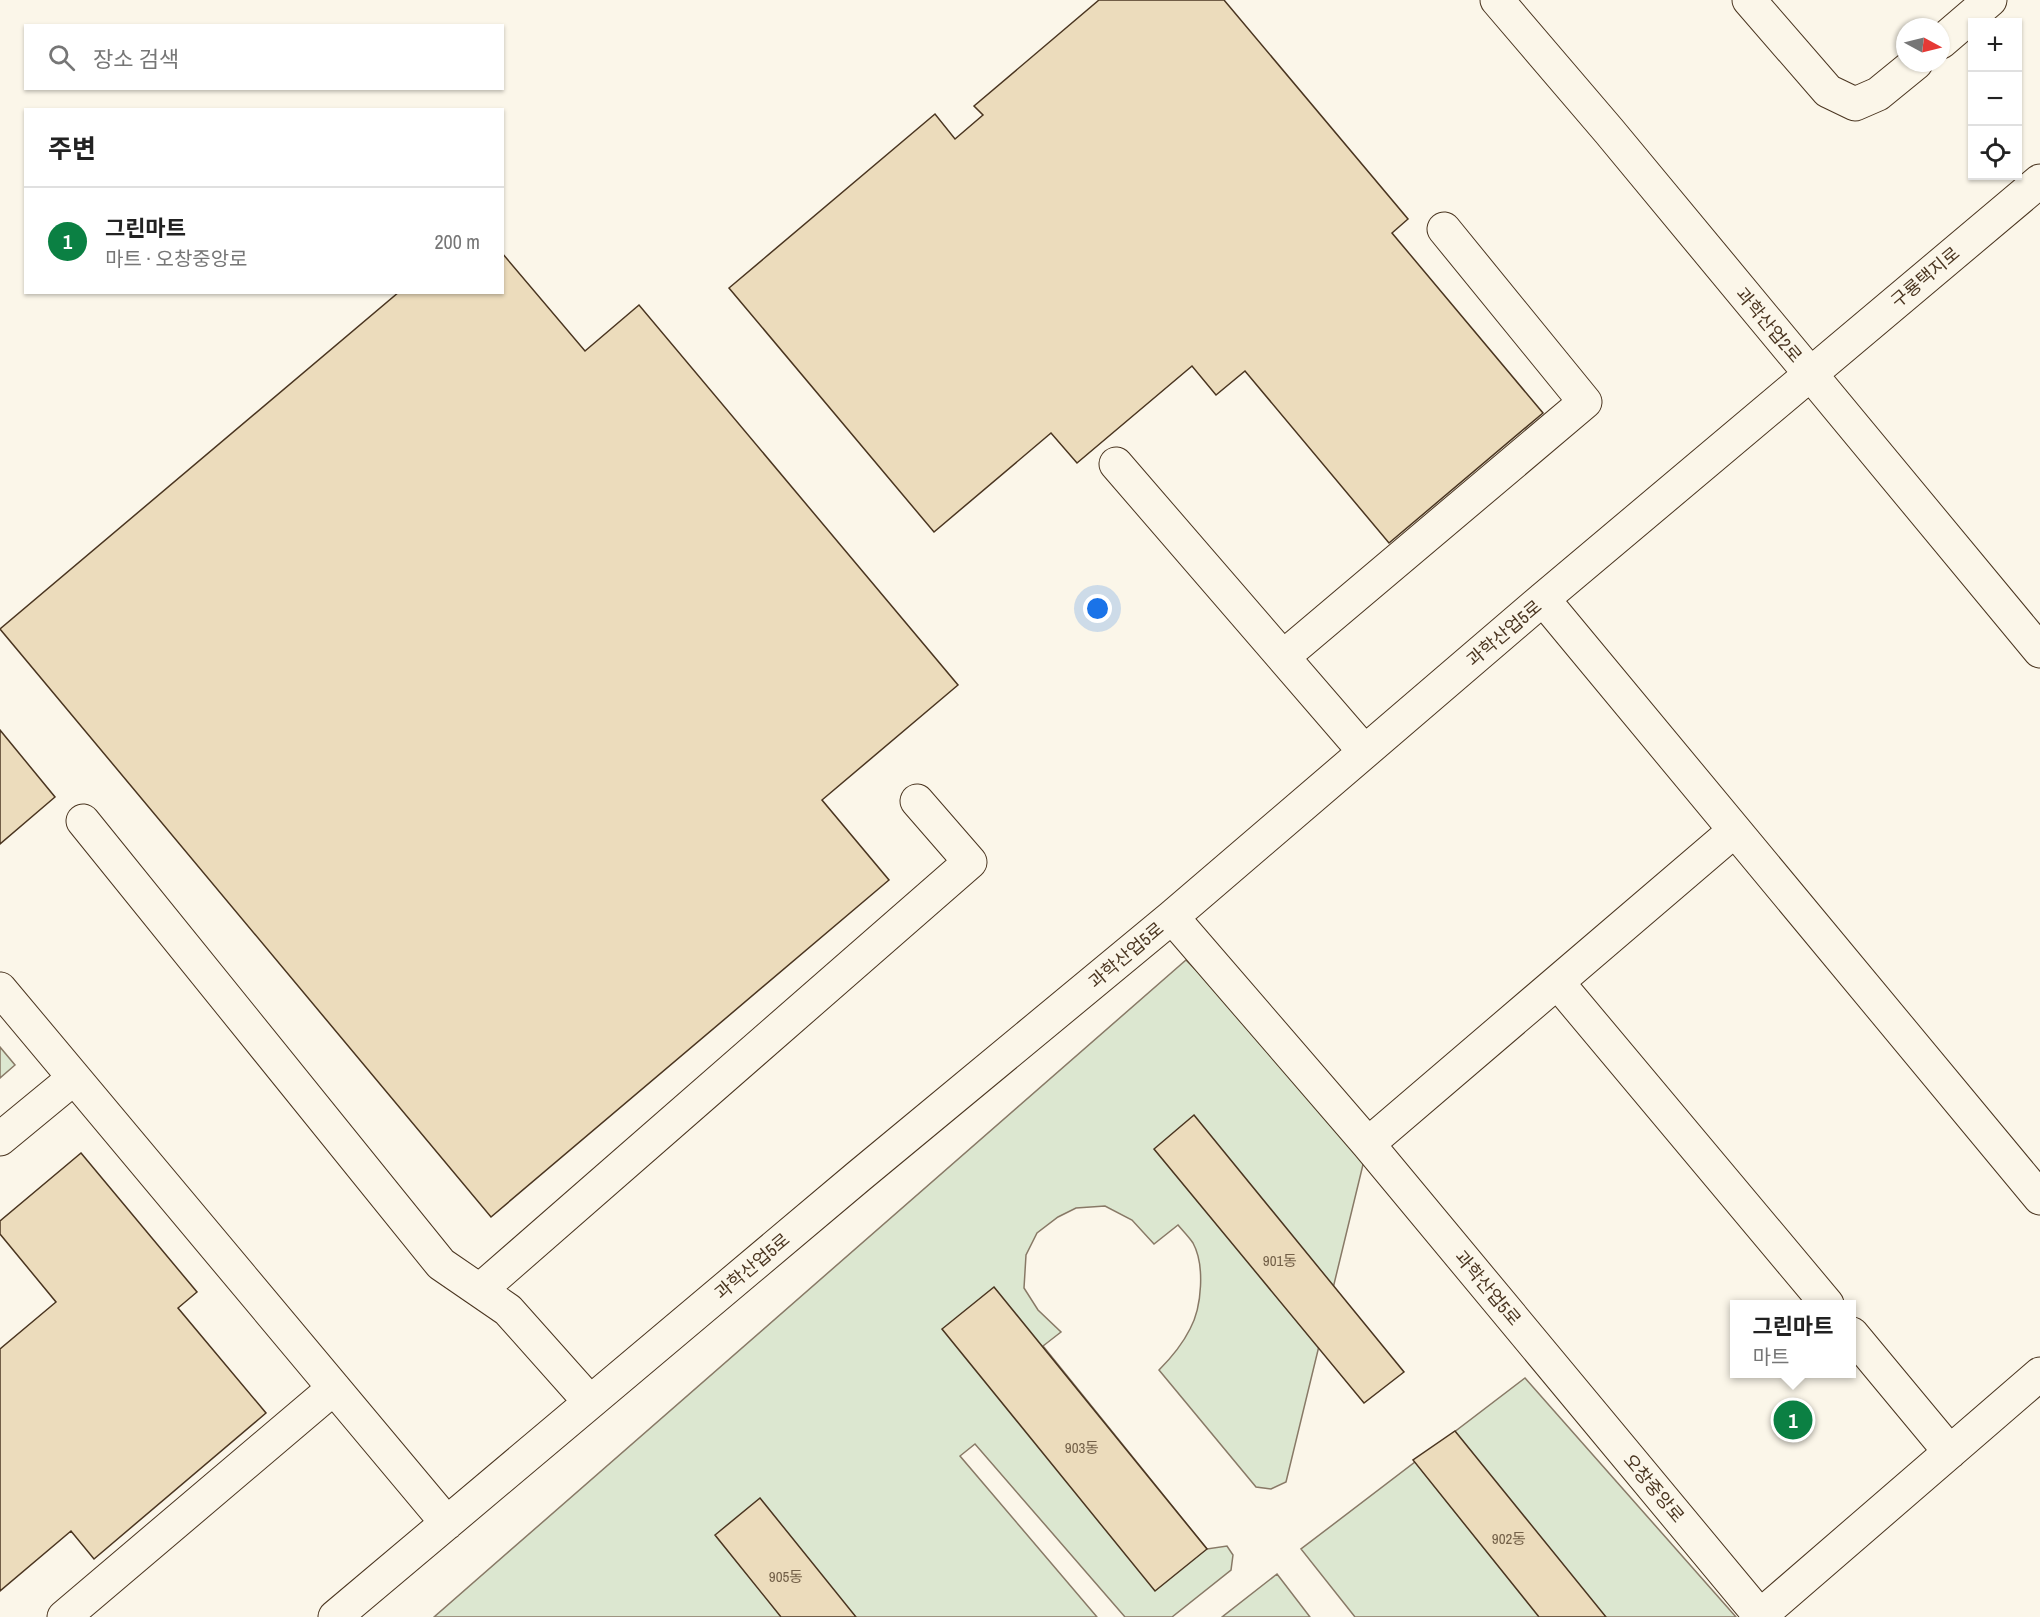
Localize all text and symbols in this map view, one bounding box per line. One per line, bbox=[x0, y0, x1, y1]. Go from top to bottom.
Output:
north arrow bbox=[1896, 18, 1950, 72]
map controls bbox=[1968, 18, 2022, 180]
button: + bbox=[1968, 18, 2022, 72]
search box bbox=[24, 24, 504, 90]
icon: search bbox=[45, 41, 78, 74]
text: 장소 검색 bbox=[93, 44, 179, 74]
button: − bbox=[1968, 72, 2022, 126]
button: locate bbox=[1968, 126, 2022, 180]
text: 주변 bbox=[48, 131, 96, 166]
text: 그린마트 bbox=[105, 213, 186, 243]
text: 1 bbox=[63, 228, 72, 255]
text: 200 m bbox=[434, 228, 480, 255]
street label: 구룡택지로 bbox=[1885, 241, 1965, 313]
text: 마트 · 오창중앙로 bbox=[105, 245, 247, 272]
street label: 과학산업2로 bbox=[1730, 282, 1808, 368]
your location bbox=[1083, 594, 1112, 623]
street label: 과학산업5로 bbox=[1461, 594, 1547, 672]
street label: 과학산업5로 bbox=[1083, 916, 1169, 994]
street label: 과학산업5로 bbox=[709, 1227, 795, 1305]
street label: 과학산업5로 bbox=[1449, 1245, 1527, 1331]
house number: 901동 bbox=[1263, 1250, 1297, 1271]
popup bbox=[1730, 1300, 1856, 1378]
text: 그린마트 bbox=[1753, 1311, 1833, 1341]
text: 마트 bbox=[1753, 1343, 1789, 1370]
pin: 1 bbox=[1774, 1398, 1812, 1442]
house number: 903동 bbox=[1065, 1437, 1099, 1458]
street label: 오창중앙로 bbox=[1618, 1448, 1690, 1528]
house number: 902동 bbox=[1492, 1528, 1526, 1549]
house number: 905동 bbox=[769, 1566, 803, 1587]

